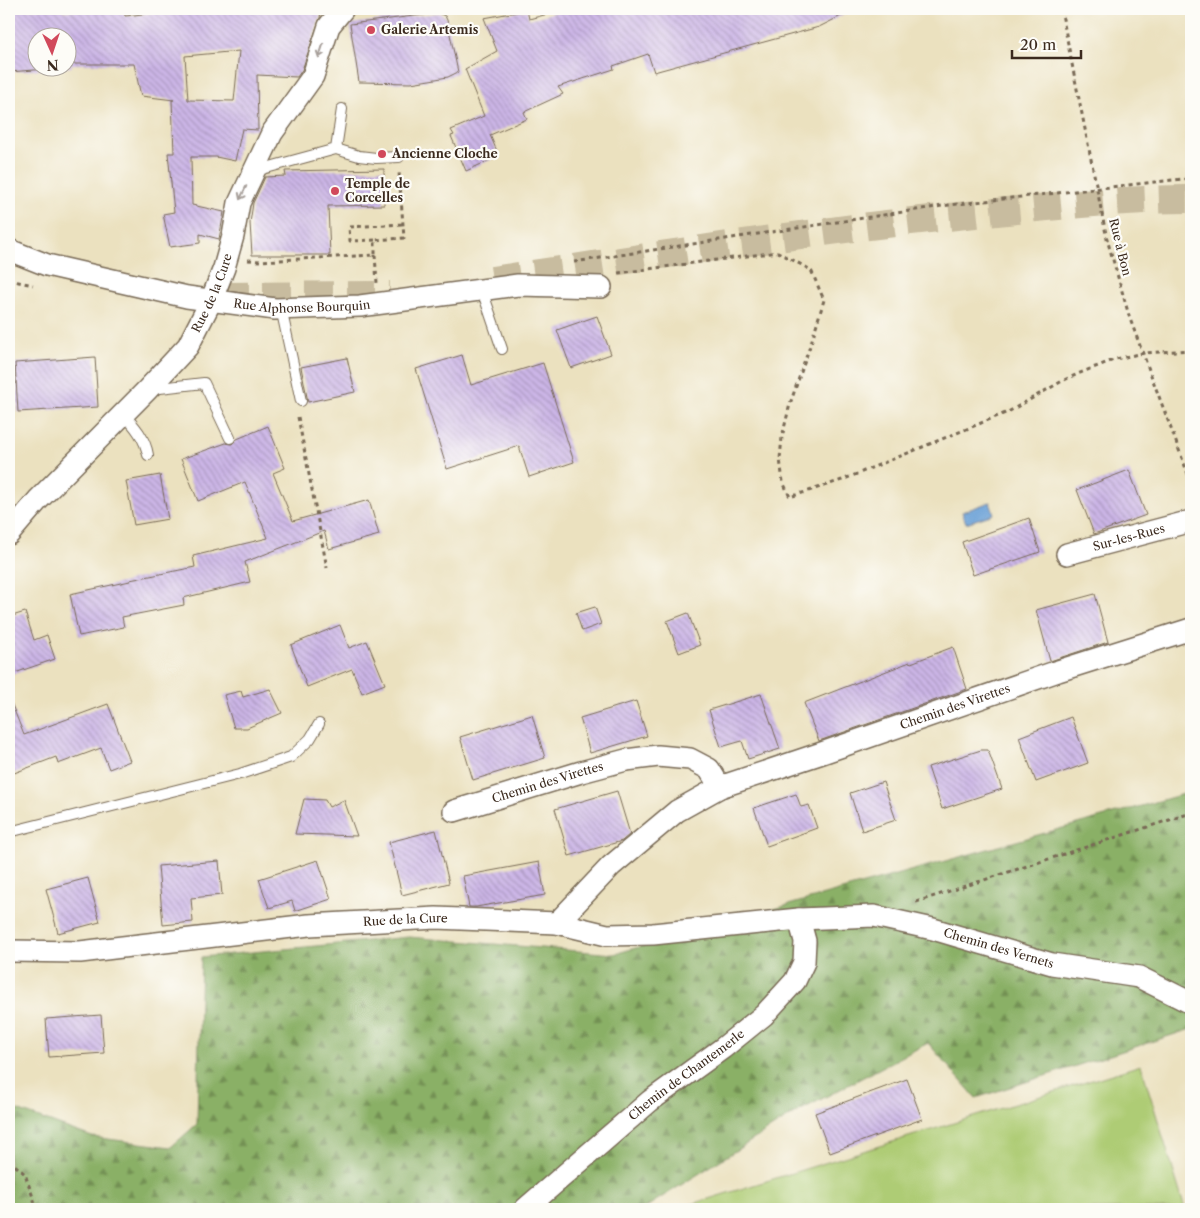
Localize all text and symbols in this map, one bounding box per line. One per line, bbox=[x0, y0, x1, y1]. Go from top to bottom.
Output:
place label: Galerie Artemis bbox=[381, 22, 479, 37]
marker: Galerie Artemis bbox=[365, 24, 377, 36]
north arrow bbox=[28, 28, 78, 78]
scale bar bbox=[1012, 28, 1081, 60]
text: 20 m bbox=[1020, 35, 1056, 54]
one-way arrow bbox=[315, 43, 325, 59]
text: N bbox=[46, 56, 59, 74]
place label: Ancienne Cloche bbox=[391, 146, 498, 161]
marker: Ancienne Cloche bbox=[376, 148, 388, 160]
place label: Temple de Corcelles bbox=[345, 176, 410, 205]
one-way arrow bbox=[238, 185, 248, 200]
marker: Temple de Corcelles bbox=[329, 185, 341, 197]
street label: Rue à Bon bbox=[1106, 217, 1135, 278]
street label: Rue de la Cure bbox=[188, 251, 235, 335]
street label: Rue Alphonse Bourquin bbox=[233, 295, 371, 316]
street label: Sur-les-Rues bbox=[1091, 520, 1166, 554]
street label: Chemin des Virettes bbox=[898, 680, 1012, 732]
street label: Chemin des Virettes bbox=[490, 758, 605, 806]
street label: Rue de la Cure bbox=[363, 910, 448, 929]
street label: Chemin des Vernets bbox=[942, 925, 1056, 971]
street label: Chemin de Chantemerle bbox=[625, 1026, 747, 1123]

